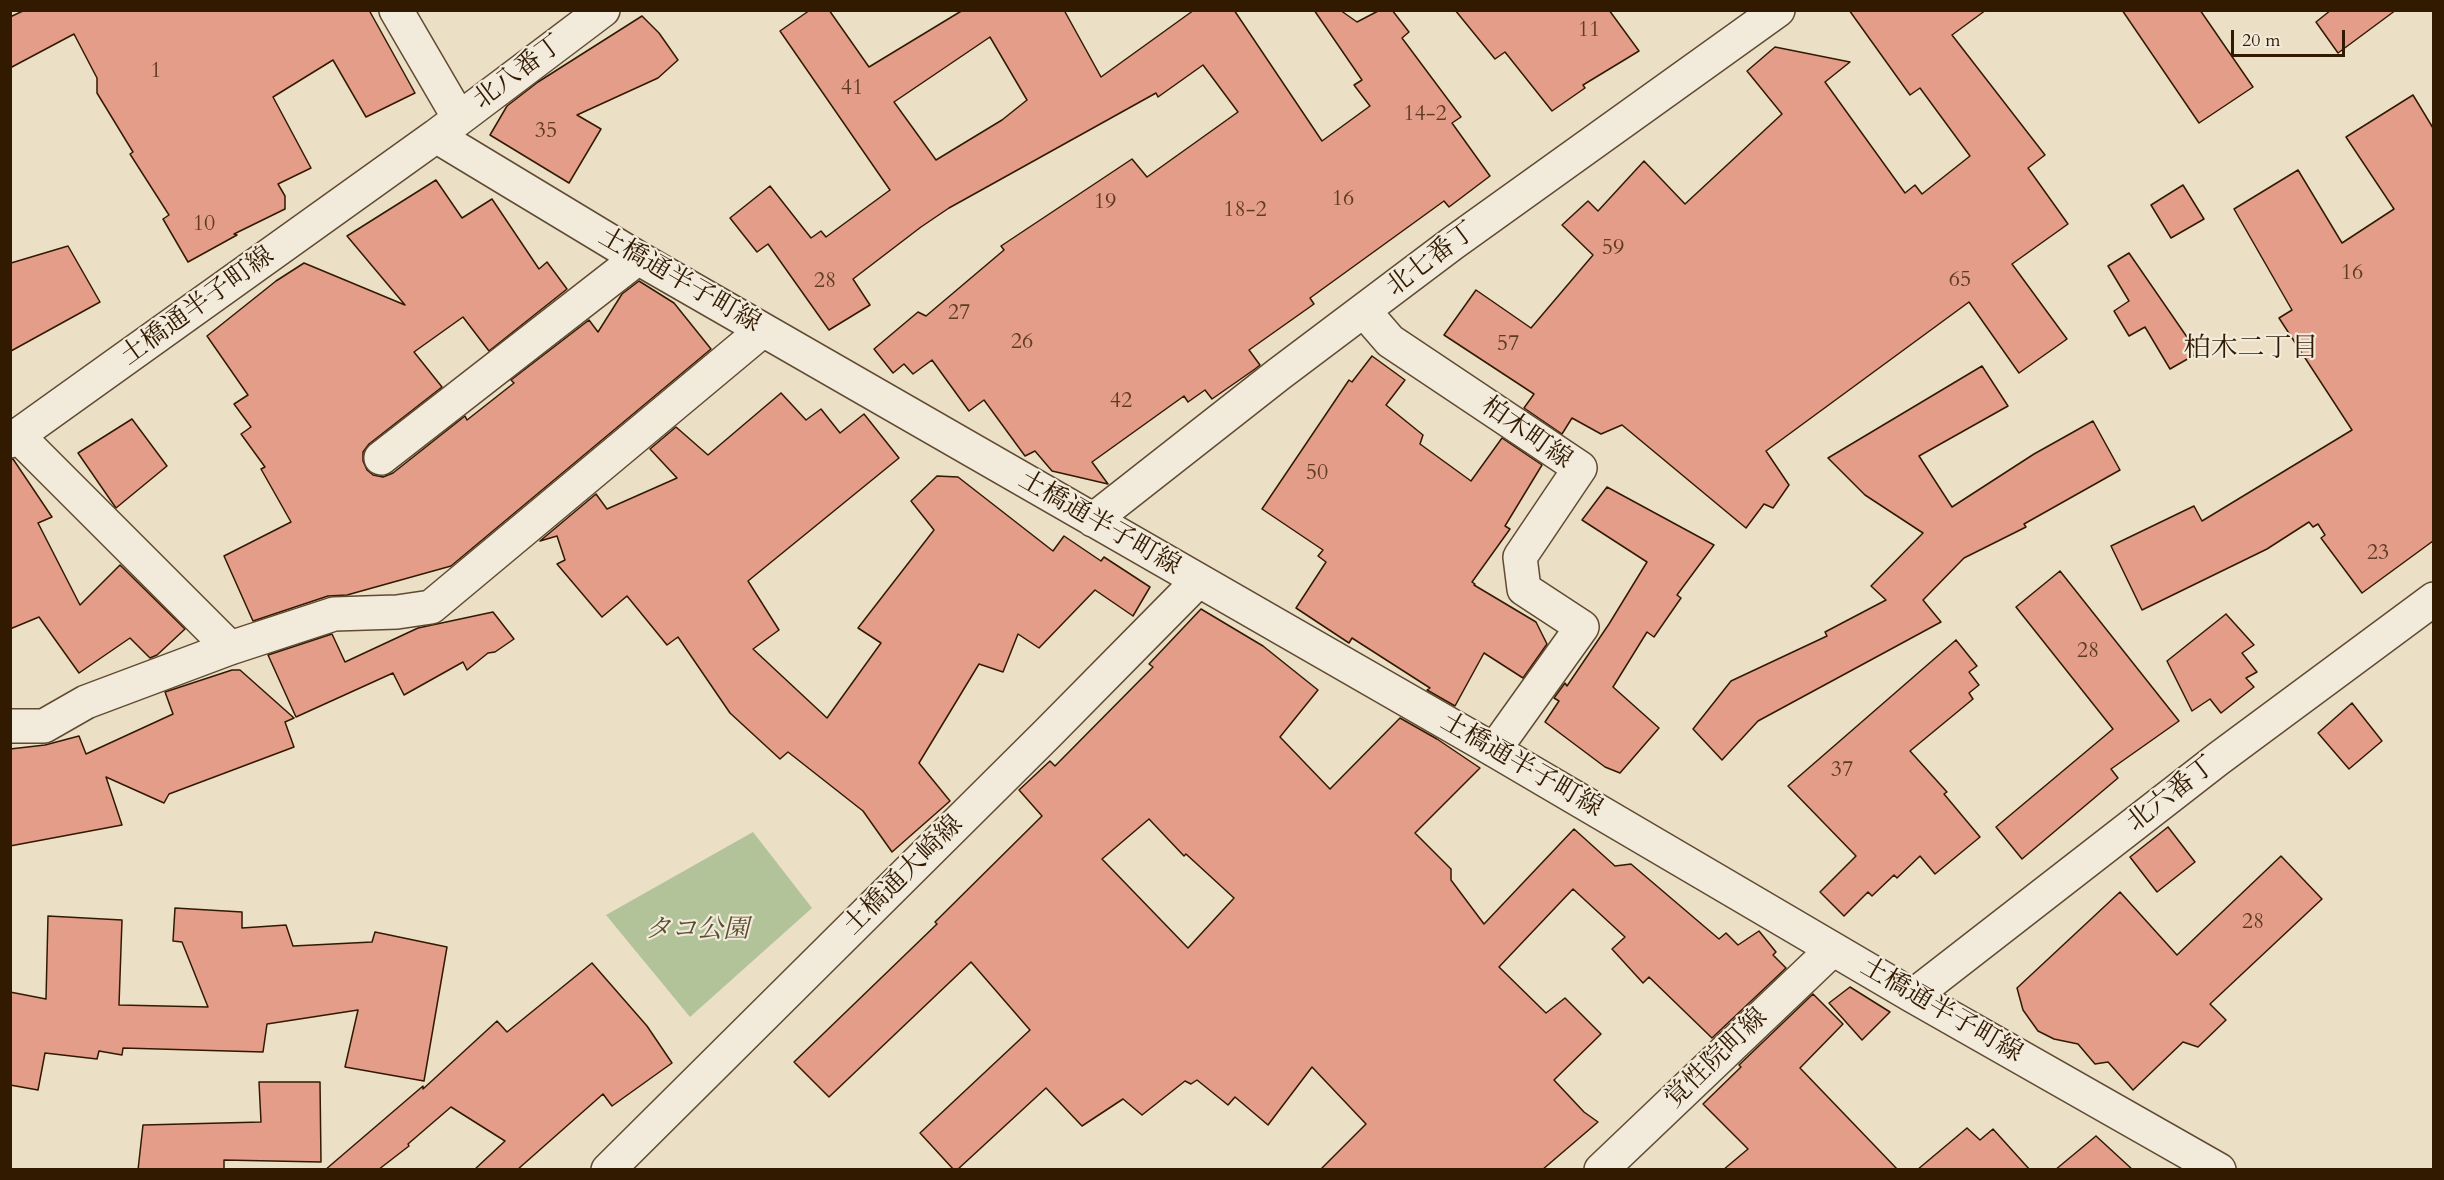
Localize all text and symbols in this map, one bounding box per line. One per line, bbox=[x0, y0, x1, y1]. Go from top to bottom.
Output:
house number: 11 bbox=[1578, 18, 1600, 44]
scale bar bbox=[2234, 18, 2348, 56]
text: 20 m bbox=[2242, 28, 2281, 53]
street label: 北八番丁 bbox=[468, 29, 570, 117]
house number: 1 bbox=[150, 59, 162, 85]
house number: 41 bbox=[841, 76, 863, 102]
house number: 14-2 bbox=[1403, 102, 1447, 128]
house number: 35 bbox=[535, 119, 557, 145]
house number: 16 bbox=[1332, 187, 1354, 213]
house number: 19 bbox=[1094, 190, 1116, 216]
house number: 18-2 bbox=[1223, 198, 1267, 224]
house number: 10 bbox=[193, 212, 215, 238]
street label: 北七番丁 bbox=[1381, 216, 1483, 304]
street label: 土橋通半子町線 bbox=[592, 222, 766, 340]
house number: 59 bbox=[1602, 236, 1624, 262]
street label: 土橋通半子町線 bbox=[115, 241, 281, 373]
house number: 16 bbox=[2341, 261, 2363, 287]
house number: 65 bbox=[1949, 268, 1971, 294]
house number: 28 bbox=[814, 269, 836, 295]
house number: 27 bbox=[948, 301, 970, 327]
house number: 26 bbox=[1011, 330, 1033, 356]
house number: 57 bbox=[1497, 332, 1519, 358]
district label: 柏木二丁目 bbox=[2184, 334, 2318, 366]
house number: 42 bbox=[1110, 389, 1132, 415]
street label: 柏木町線 bbox=[1474, 391, 1578, 477]
house number: 50 bbox=[1306, 461, 1328, 487]
street label: 土橋通半子町線 bbox=[1012, 465, 1186, 583]
house number: 23 bbox=[2367, 541, 2389, 567]
house number: 28 bbox=[2077, 639, 2099, 665]
street label: 土橋通半子町線 bbox=[1434, 707, 1608, 825]
street label: 北六番丁 bbox=[2121, 751, 2223, 839]
house number: 37 bbox=[1831, 758, 1853, 784]
street label: 土橋通大崎線 bbox=[838, 810, 970, 942]
house number: 28 bbox=[2242, 910, 2264, 936]
park label: タコ公園 bbox=[645, 915, 749, 947]
street label: 土橋通半子町線 bbox=[1854, 952, 2028, 1070]
street label: 覚性院町線 bbox=[1659, 1003, 1775, 1115]

